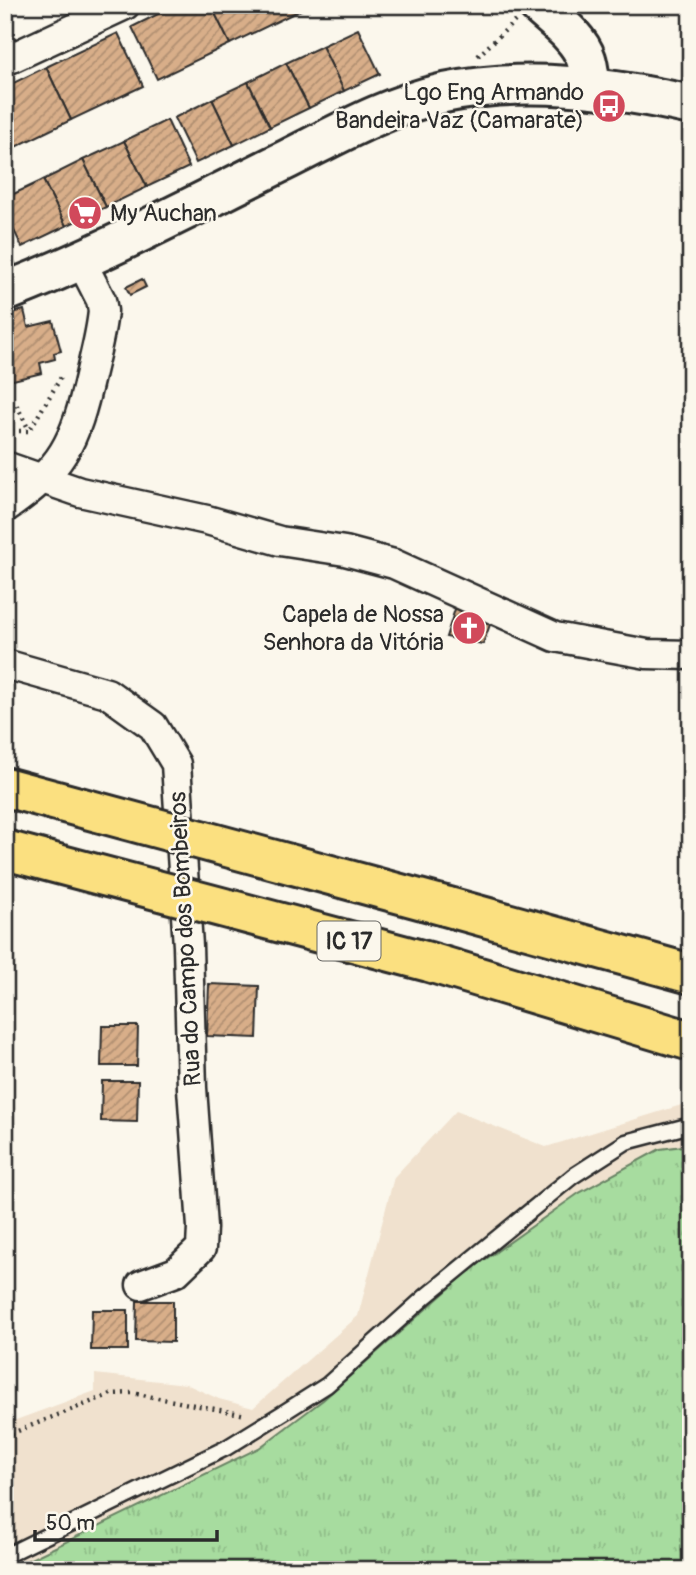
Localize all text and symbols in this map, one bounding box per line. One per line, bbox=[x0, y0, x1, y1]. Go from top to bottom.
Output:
place label: Lgo Eng Armando Bandeira Vaz (Camarate) bbox=[335, 78, 584, 135]
bus stop icon: Lgo Eng Armando Bandeira Vaz (Camarate) bbox=[590, 87, 628, 125]
supermarket icon: My Auchan bbox=[66, 194, 104, 232]
place label: My Auchan bbox=[110, 199, 217, 228]
place label: Capela de Nossa Senhora da Vitória bbox=[262, 600, 444, 657]
church icon: Capela de Nossa Senhora da Vitória bbox=[450, 609, 488, 647]
street label: Rua do Campo dos Bombeiros bbox=[163, 791, 208, 1087]
road number: IC 17 bbox=[318, 922, 380, 960]
scale bar bbox=[35, 1498, 217, 1542]
text: 50 m bbox=[46, 1510, 95, 1537]

